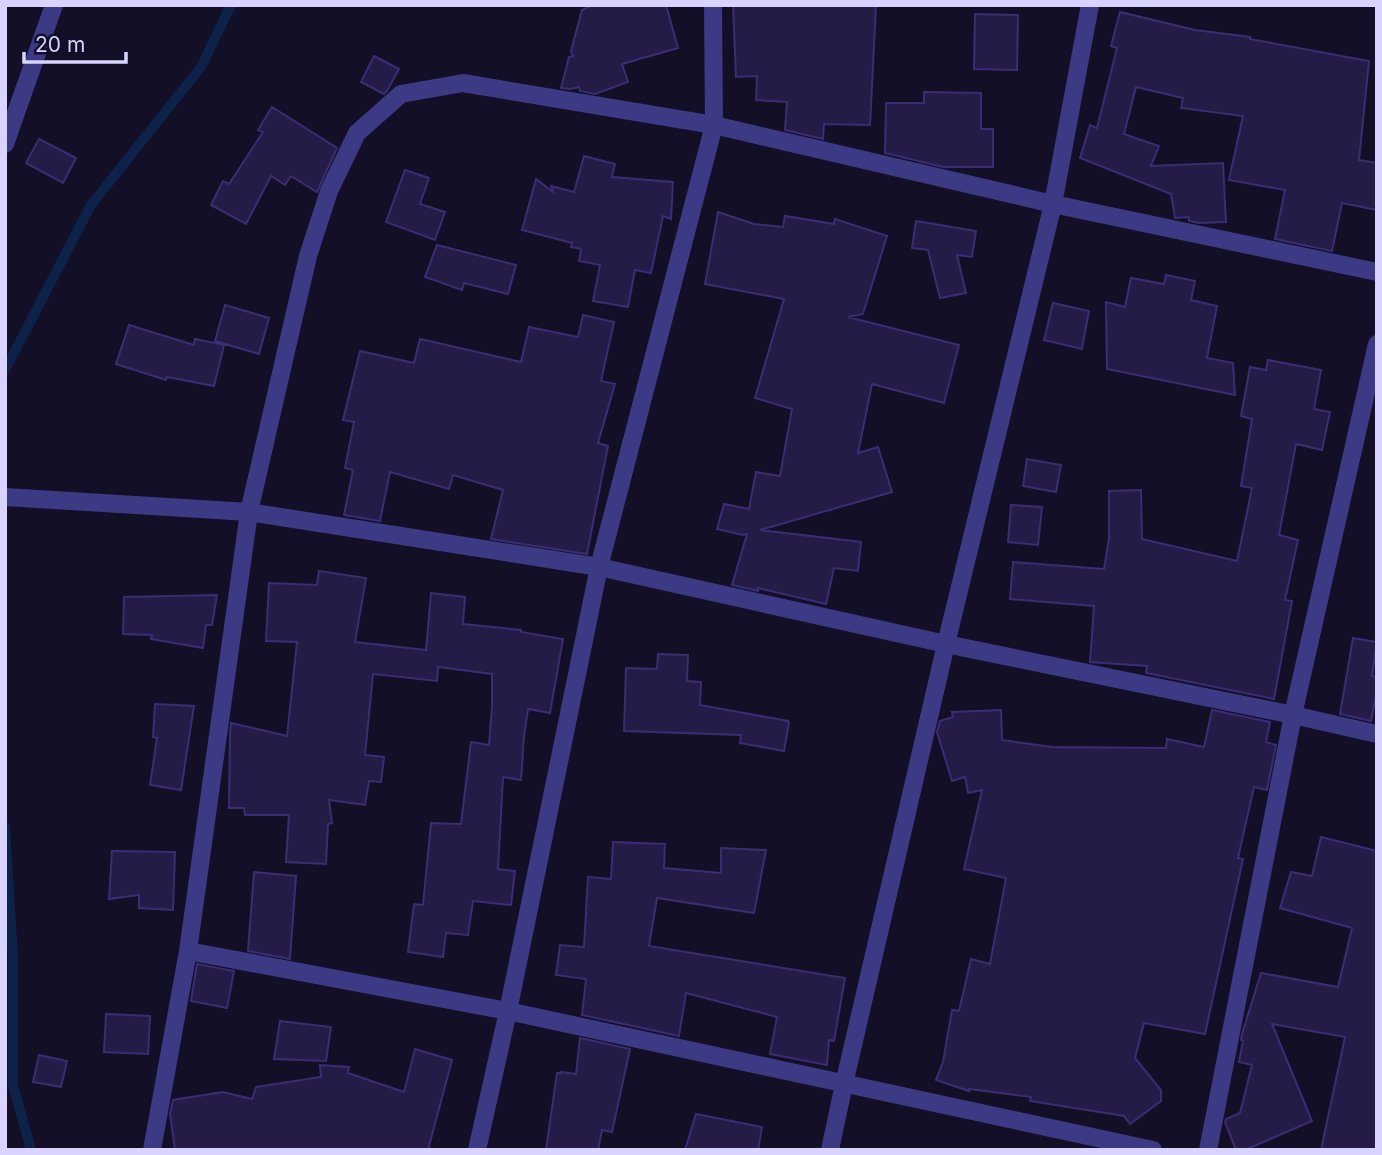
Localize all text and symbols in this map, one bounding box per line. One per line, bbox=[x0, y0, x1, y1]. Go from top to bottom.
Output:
scale bar bbox=[24, 21, 126, 65]
text: 20 m bbox=[35, 32, 85, 57]

